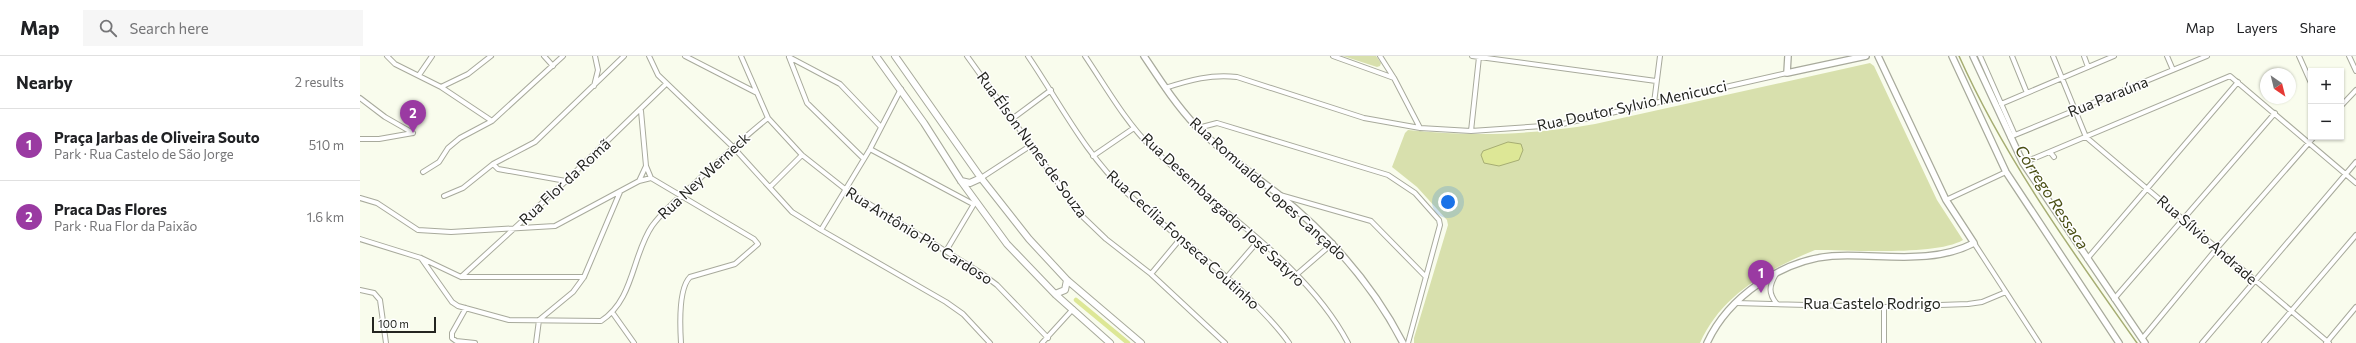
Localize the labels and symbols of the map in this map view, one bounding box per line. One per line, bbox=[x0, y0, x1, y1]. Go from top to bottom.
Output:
street label: Rua Élson Nunes de Souza bbox=[974, 67, 1093, 221]
north arrow bbox=[2260, 68, 2296, 104]
street label: Rua Paraúna bbox=[2065, 72, 2150, 120]
street label: Rua Doutor Sylvio Menicucci bbox=[1535, 76, 1728, 134]
pin: 2 bbox=[400, 100, 426, 133]
street label: Rua Romualdo Lopes Cançado bbox=[1187, 113, 1351, 263]
street label: Rua Ney Werneck bbox=[654, 128, 753, 222]
street label: Rua Desembargador José Satyro bbox=[1138, 129, 1309, 290]
street label: Rua Flor da Romã bbox=[515, 134, 614, 228]
water label: Córrego Ressaca bbox=[2012, 141, 2093, 252]
street label: Rua Cecília Fonseca Coutinho bbox=[1104, 166, 1264, 313]
street label: Rua Antônio Pio Cardoso bbox=[843, 183, 996, 288]
street label: Rua Sílvio Andrade bbox=[2154, 191, 2261, 288]
your location bbox=[1438, 192, 1458, 212]
pin: 1 bbox=[1748, 260, 1774, 293]
street label: Rua Castelo Rodrigo bbox=[1803, 294, 1941, 312]
scale bar bbox=[372, 315, 436, 334]

